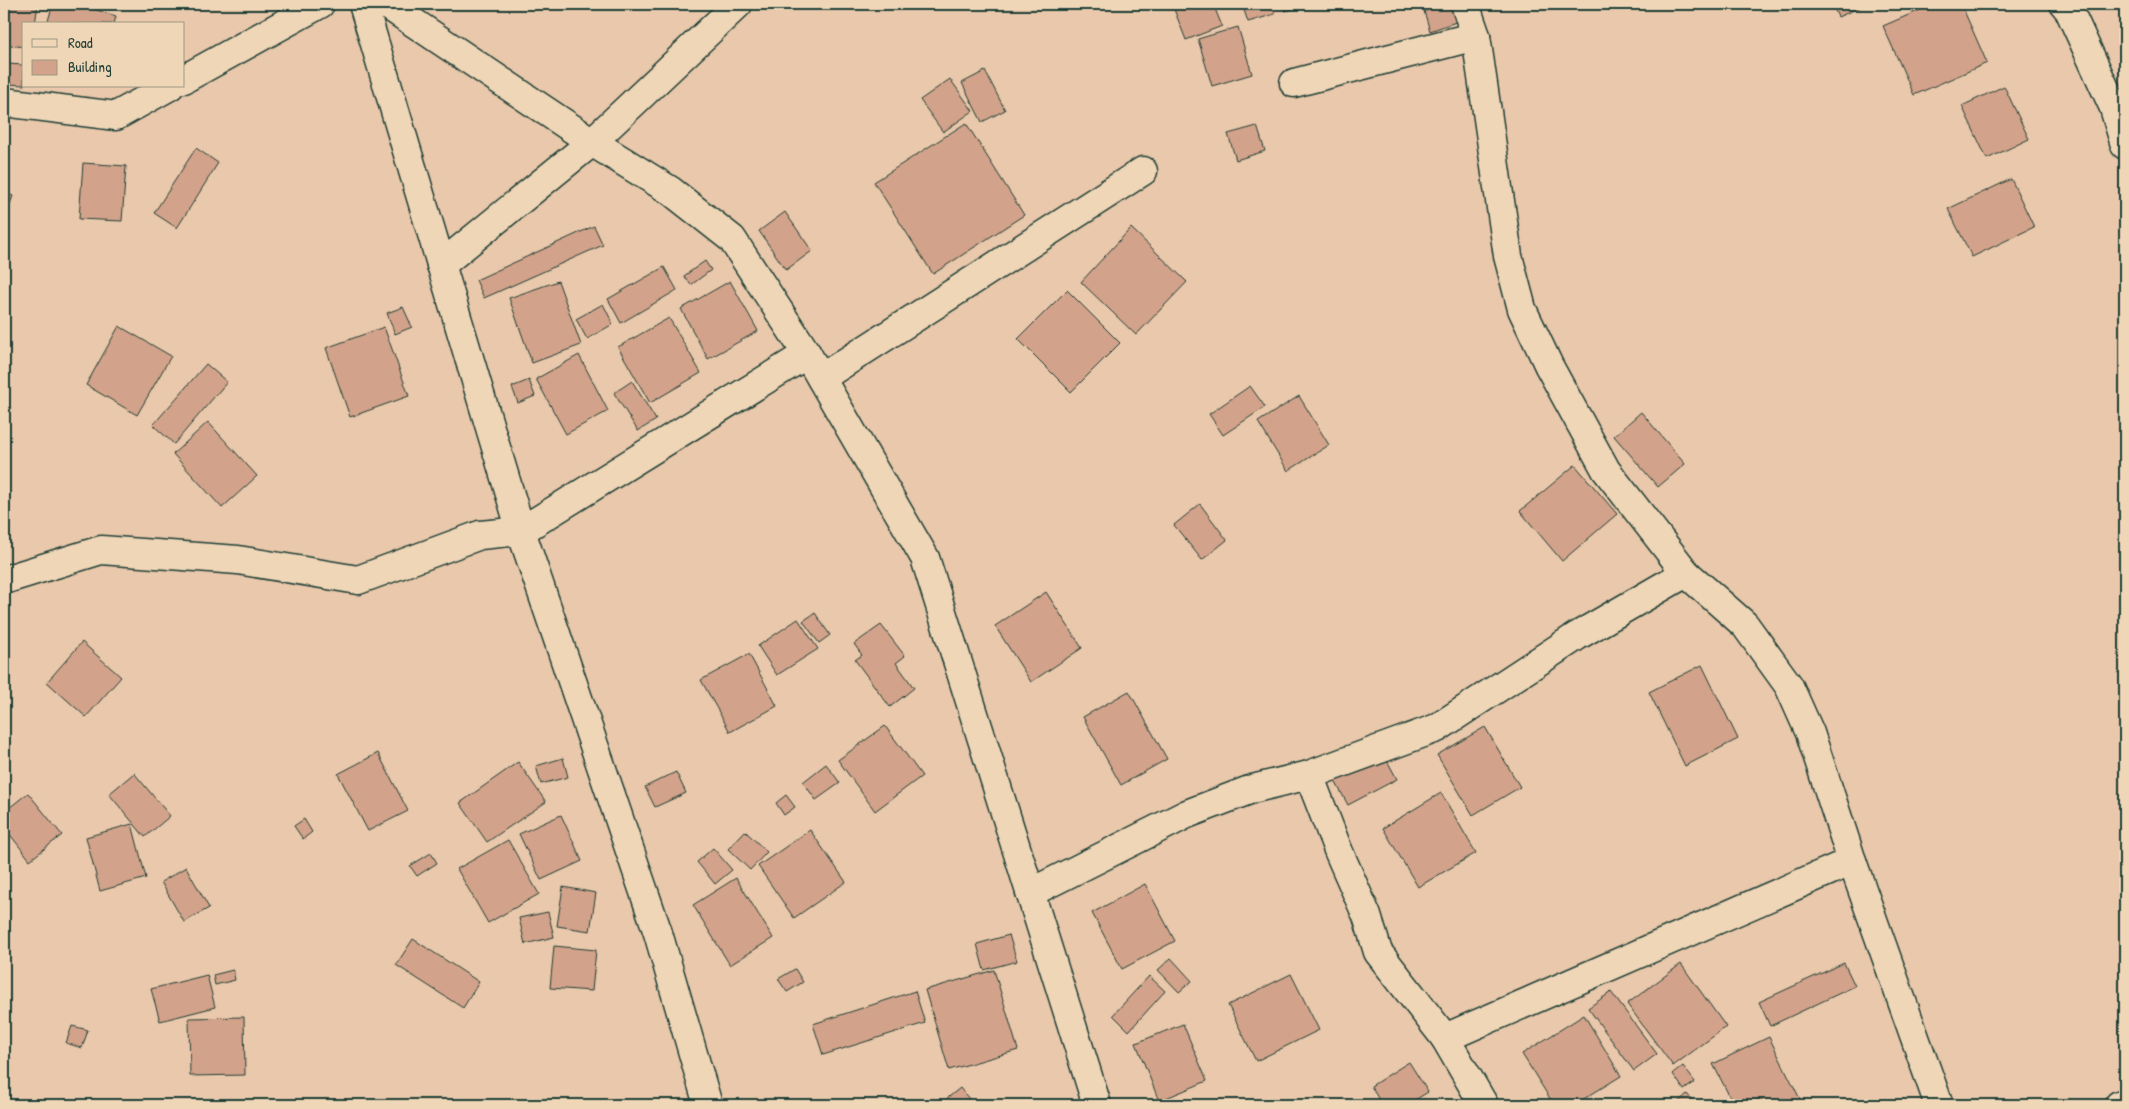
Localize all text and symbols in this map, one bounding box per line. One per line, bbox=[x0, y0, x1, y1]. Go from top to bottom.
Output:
legend bbox=[22, 22, 185, 88]
text: Road bbox=[68, 32, 93, 53]
text: Building bbox=[68, 56, 112, 77]

